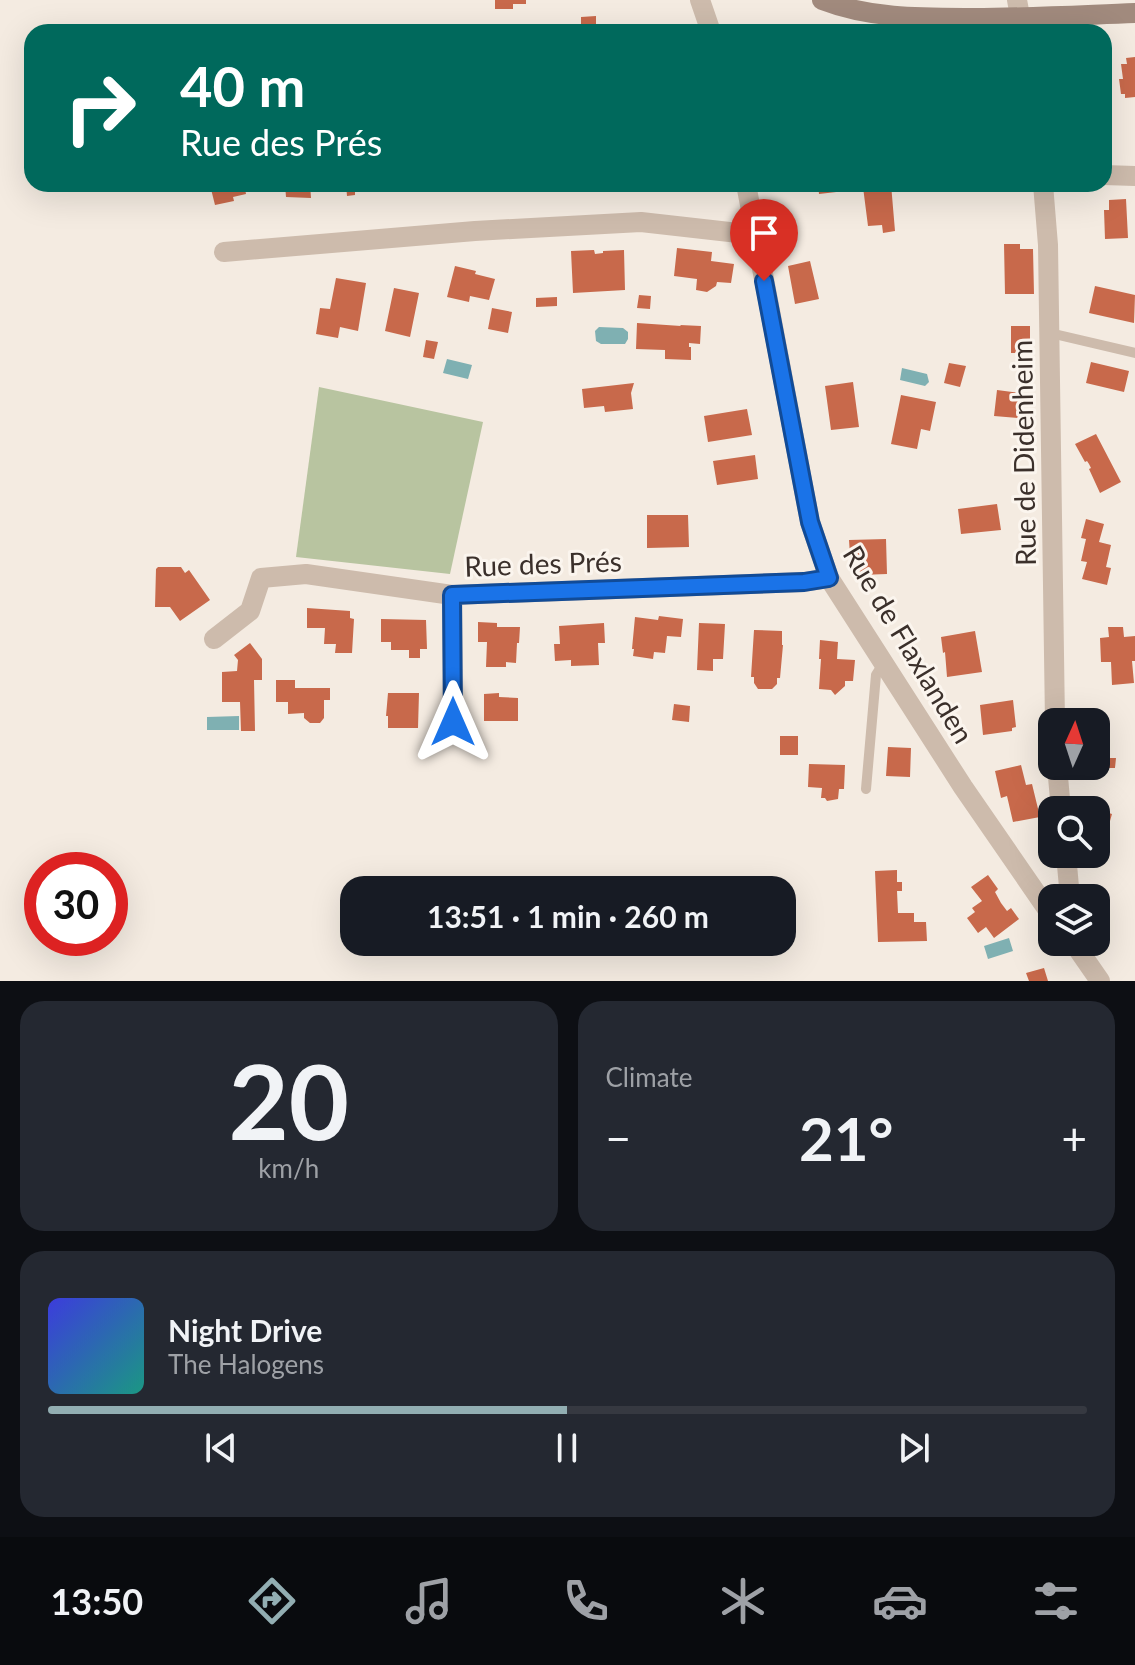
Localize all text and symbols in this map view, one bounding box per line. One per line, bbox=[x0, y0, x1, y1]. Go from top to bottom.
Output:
text: 40 m bbox=[180, 52, 305, 119]
icon: right bbox=[48, 56, 152, 160]
text: Rue des Prés bbox=[180, 120, 382, 164]
pin bbox=[730, 199, 798, 281]
icon: arrive bbox=[742, 211, 786, 255]
street label: Rue de Didenheim bbox=[1004, 340, 1042, 566]
street label: Rue de Flaxlanden bbox=[837, 539, 981, 749]
street label: Rue des Prés bbox=[464, 543, 622, 583]
position arrow bbox=[411, 680, 495, 764]
north arrow bbox=[1038, 708, 1110, 780]
map controls bbox=[1038, 708, 1110, 956]
button: search bbox=[1038, 796, 1110, 868]
speed limit sign: 30 bbox=[24, 852, 128, 956]
button: layers bbox=[1038, 884, 1110, 956]
text: 13:51 · 1 min · 260 m bbox=[427, 898, 709, 934]
text: 20 bbox=[228, 1037, 349, 1162]
text: Climate bbox=[606, 1061, 692, 1093]
text: 21° bbox=[799, 1102, 894, 1174]
text: − bbox=[606, 1112, 631, 1164]
text: + bbox=[1061, 1112, 1087, 1164]
text: km/h bbox=[258, 1152, 319, 1184]
text: Night Drive bbox=[168, 1312, 322, 1348]
text: The Halogens bbox=[168, 1348, 324, 1380]
icon: previous bbox=[199, 1426, 243, 1470]
icon: pause bbox=[545, 1426, 589, 1470]
icon: next bbox=[892, 1426, 936, 1470]
icon: directions bbox=[244, 1573, 300, 1629]
icon: music bbox=[401, 1573, 457, 1629]
icon: phone bbox=[558, 1573, 614, 1629]
icon: climate bbox=[715, 1573, 771, 1629]
icon: car bbox=[872, 1573, 928, 1629]
icon: filters bbox=[1028, 1573, 1084, 1629]
text: 13:50 bbox=[50, 1579, 143, 1623]

